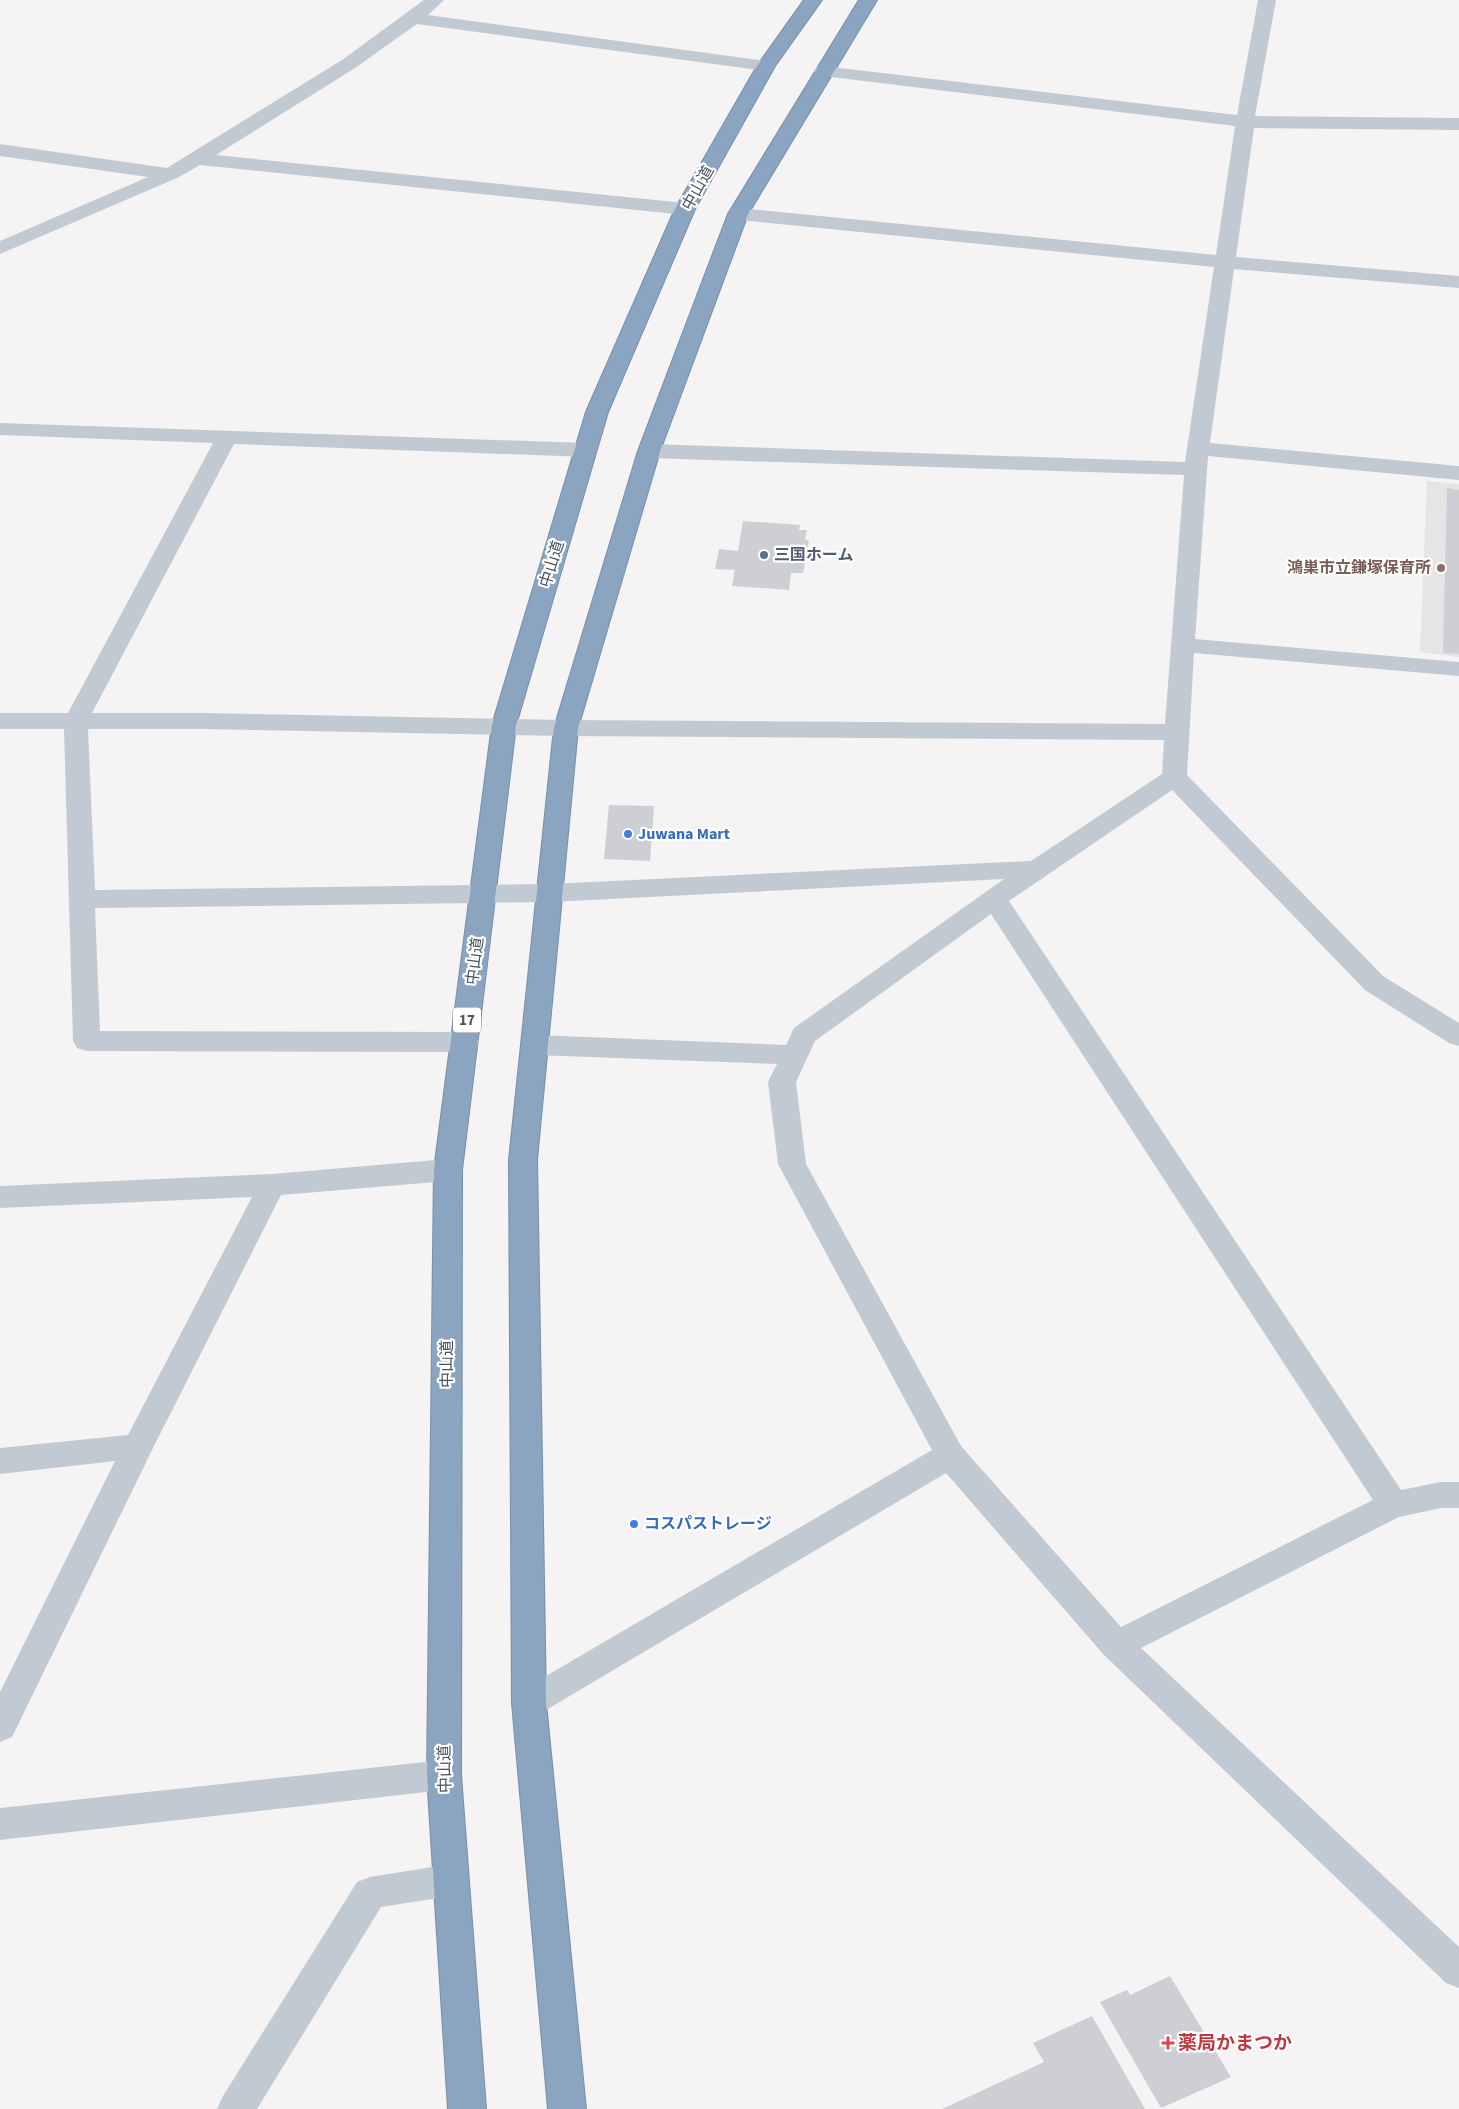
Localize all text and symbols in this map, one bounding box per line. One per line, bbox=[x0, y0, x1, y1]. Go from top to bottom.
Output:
street label: 中山道 bbox=[677, 162, 719, 214]
street label: 中山道 bbox=[534, 538, 570, 590]
place label: 三国ホーム bbox=[774, 544, 854, 566]
marker: 三国ホーム bbox=[758, 549, 770, 561]
place label: 鴻巣市立鎌塚保育所 bbox=[1287, 557, 1431, 579]
marker: 鴻巣市立鎌塚保育所 bbox=[1435, 562, 1447, 574]
place label: Juwana Mart bbox=[638, 823, 730, 845]
marker: Juwana Mart bbox=[622, 828, 634, 840]
street label: 中山道 bbox=[461, 936, 489, 986]
road number: 17 bbox=[453, 1008, 481, 1032]
street label: 中山道 bbox=[436, 1340, 458, 1388]
place label: コスパストレージ bbox=[644, 1513, 772, 1535]
marker: コスパストレージ bbox=[628, 1518, 640, 1530]
street label: 中山道 bbox=[434, 1745, 456, 1793]
place label: 薬局かまつか bbox=[1178, 2030, 1292, 2057]
marker: 薬局かまつか bbox=[1162, 2037, 1174, 2049]

